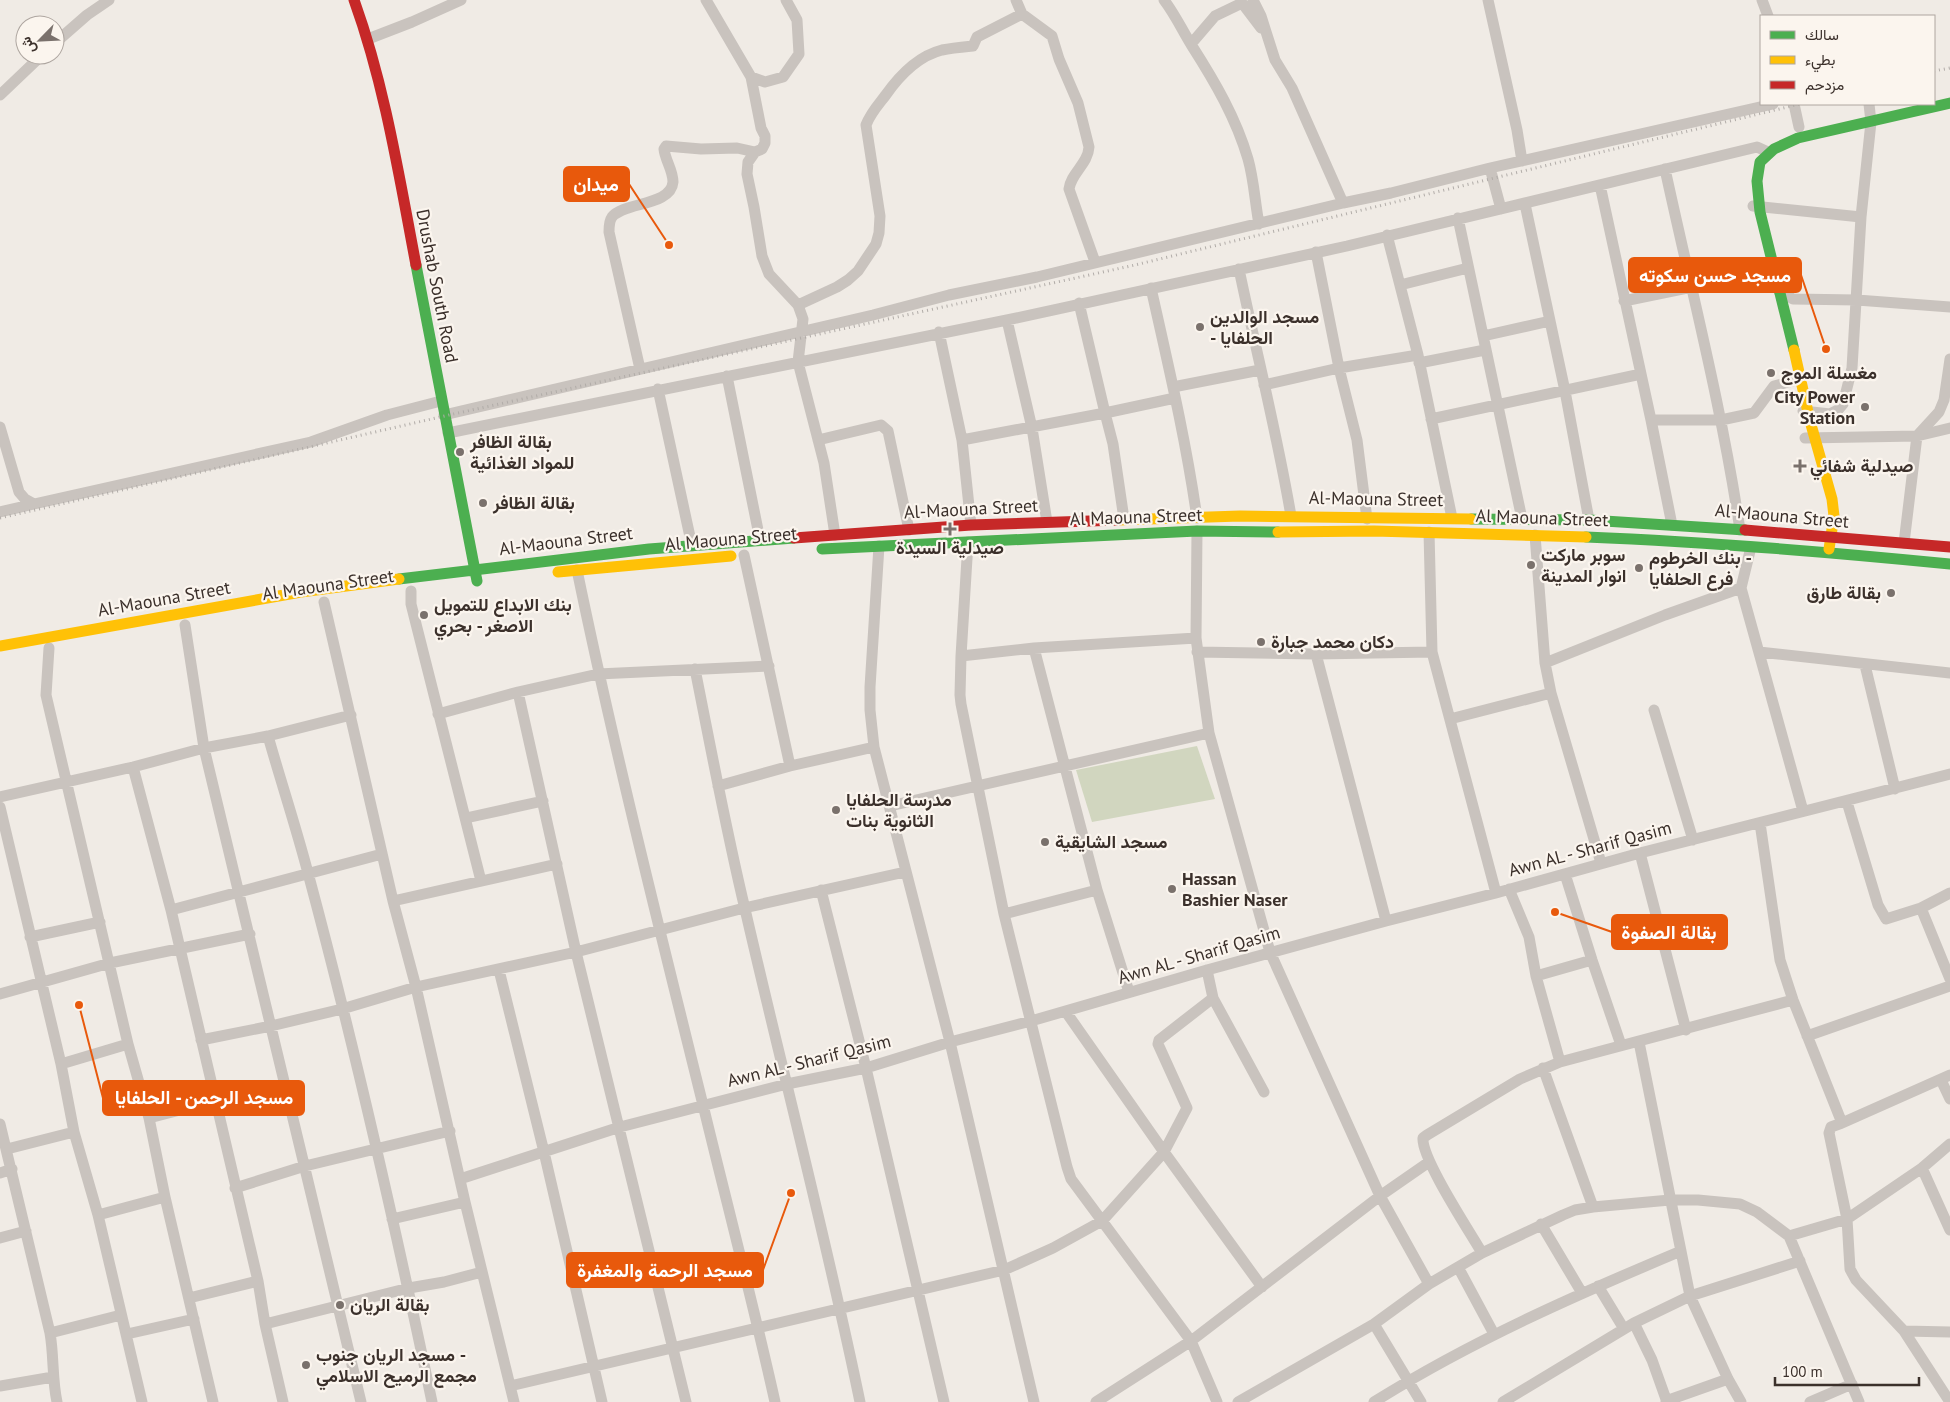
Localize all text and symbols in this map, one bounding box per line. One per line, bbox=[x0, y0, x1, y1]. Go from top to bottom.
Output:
north arrow bbox=[15, 15, 65, 65]
legend bbox=[1760, 15, 1935, 105]
text: سالك bbox=[1805, 25, 1839, 44]
text: ش bbox=[16, 34, 40, 57]
text: بطيء bbox=[1805, 50, 1835, 73]
text: مزدحم bbox=[1805, 75, 1844, 95]
callout: ميدان bbox=[564, 167, 629, 201]
text: ميدان bbox=[573, 172, 619, 196]
street label: Drushab South Road bbox=[411, 207, 464, 365]
callout: مسجد حسن سكوته bbox=[1629, 258, 1801, 292]
text: مسجد حسن سكوته bbox=[1639, 263, 1791, 288]
place label: مسجد الوالدين - الحلفايا bbox=[1210, 305, 1319, 349]
marker: مسجد الوالدين - الحلفايا bbox=[1194, 321, 1206, 333]
place label: مغسلة الموج bbox=[1781, 361, 1877, 385]
marker: مغسلة الموج bbox=[1765, 367, 1777, 379]
place label: City Power Station bbox=[1774, 385, 1856, 429]
marker: City Power Station bbox=[1859, 401, 1871, 413]
place label: بقالة الظافر للمواد الغذائية bbox=[469, 430, 574, 474]
marker: بقالة الظافر للمواد الغذائية bbox=[454, 446, 466, 458]
place label: صيدلية شفائي bbox=[1810, 454, 1913, 481]
marker: صيدلية شفائي bbox=[1794, 460, 1806, 472]
street label: Al-Maouna Street bbox=[1309, 486, 1443, 511]
place label: بقالة الظافر bbox=[492, 491, 575, 514]
street label: Al-Maouna Street bbox=[903, 494, 1039, 524]
marker: بقالة الظافر bbox=[477, 497, 489, 509]
street label: Al-Maouna Street bbox=[1714, 498, 1850, 533]
street label: Al Maouna Street bbox=[1069, 503, 1203, 530]
street label: Al Maouna Street bbox=[1475, 504, 1609, 531]
street label: Al-Maouna Street bbox=[498, 521, 634, 560]
street label: Al Maouna Street bbox=[664, 521, 798, 556]
marker: صيدلية السيدة bbox=[944, 523, 956, 535]
place label: صيدلية السيدة bbox=[896, 536, 1004, 559]
place label: سوبر ماركت انوار المدينة bbox=[1541, 543, 1626, 587]
place label: بنك الخرطوم - فرع الحلفايا bbox=[1649, 546, 1751, 591]
marker: سوبر ماركت انوار المدينة bbox=[1525, 559, 1537, 571]
marker: بنك الخرطوم - فرع الحلفايا bbox=[1633, 562, 1645, 574]
street label: Al Maouna Street bbox=[261, 564, 395, 605]
street label: Al-Maouna Street bbox=[96, 576, 232, 621]
place label: بقالة طارق bbox=[1806, 581, 1881, 604]
marker: بقالة طارق bbox=[1885, 587, 1897, 599]
place label: بنك الابداع للتمويل الاصغر - بحري bbox=[434, 593, 572, 641]
marker: بنك الابداع للتمويل الاصغر - بحري bbox=[418, 609, 430, 621]
place label: دكان محمد جبارة bbox=[1271, 630, 1394, 653]
marker: دكان محمد جبارة bbox=[1255, 636, 1267, 648]
place label: مدرسة الحلفايا الثانوية بنات bbox=[846, 788, 952, 832]
marker: مدرسة الحلفايا الثانوية بنات bbox=[830, 804, 842, 816]
street label: Awn AL - Sharif Qasim bbox=[1506, 816, 1674, 881]
place label: مسجد الشايقية bbox=[1055, 830, 1168, 853]
marker: مسجد الشايقية bbox=[1039, 836, 1051, 848]
place label: Hassan Bashier Naser bbox=[1182, 867, 1288, 911]
marker: Hassan Bashier Naser bbox=[1166, 883, 1178, 895]
callout: بقالة الصفوة bbox=[1612, 915, 1727, 949]
street label: Awn AL - Sharif Qasim bbox=[1115, 920, 1283, 989]
text: بقالة الصفوة bbox=[1621, 920, 1717, 945]
street label: Awn AL - Sharif Qasim bbox=[725, 1029, 893, 1092]
callout: مسجد الرحمن - الحلفايا bbox=[103, 1081, 304, 1115]
text: مسجد الرحمن - الحلفايا bbox=[115, 1085, 293, 1110]
callout: مسجد الرحمة والمغفرة bbox=[567, 1253, 763, 1287]
text: مسجد الرحمة والمغفرة bbox=[577, 1258, 753, 1283]
place label: بقالة الريان bbox=[350, 1293, 429, 1316]
marker: بقالة الريان bbox=[334, 1299, 346, 1311]
place label: مسجد الريان جنوب - مجمع الرميح الاسلامي bbox=[316, 1343, 477, 1391]
scale bar bbox=[1775, 1354, 1919, 1386]
marker: مسجد الريان جنوب - مجمع الرميح الاسلامي bbox=[300, 1359, 312, 1371]
text: 100 m bbox=[1782, 1362, 1823, 1381]

